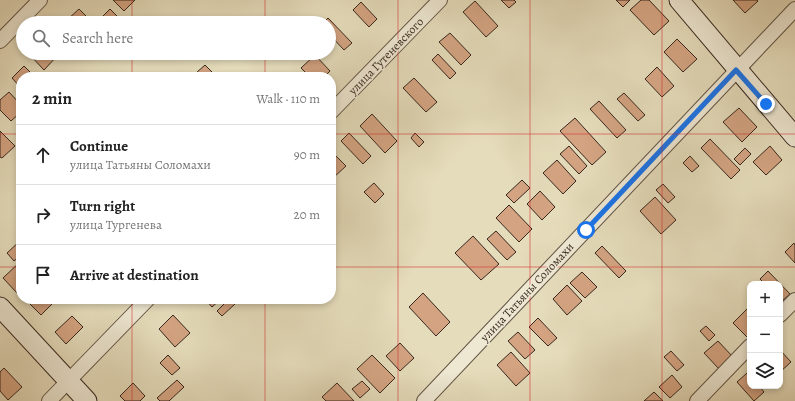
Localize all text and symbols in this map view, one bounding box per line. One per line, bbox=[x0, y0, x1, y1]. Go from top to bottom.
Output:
street label: улица Гутеневского bbox=[344, 14, 427, 99]
search box bbox=[16, 16, 336, 60]
icon: search bbox=[30, 27, 52, 49]
text: Search here bbox=[62, 28, 133, 48]
text: 2 min bbox=[32, 87, 72, 110]
text: Walk · 110 m bbox=[256, 90, 320, 107]
route end bbox=[757, 95, 775, 113]
text: Continue bbox=[70, 136, 128, 156]
icon: ahead bbox=[32, 144, 54, 166]
text: 90 m bbox=[294, 146, 320, 163]
text: улица Татьяны Соломахи bbox=[70, 156, 211, 173]
text: Turn right bbox=[70, 196, 135, 216]
icon: right bbox=[32, 204, 54, 226]
text: 20 m bbox=[294, 206, 320, 223]
text: улица Тургенева bbox=[70, 216, 162, 233]
route start bbox=[577, 221, 595, 239]
street label: улица Татьяны Соломахи bbox=[476, 239, 577, 346]
icon: arrive bbox=[32, 264, 54, 286]
text: Arrive at destination bbox=[70, 265, 199, 285]
map controls bbox=[747, 281, 783, 389]
button: + bbox=[747, 281, 783, 317]
button: − bbox=[747, 317, 783, 353]
button: layers bbox=[747, 353, 783, 389]

